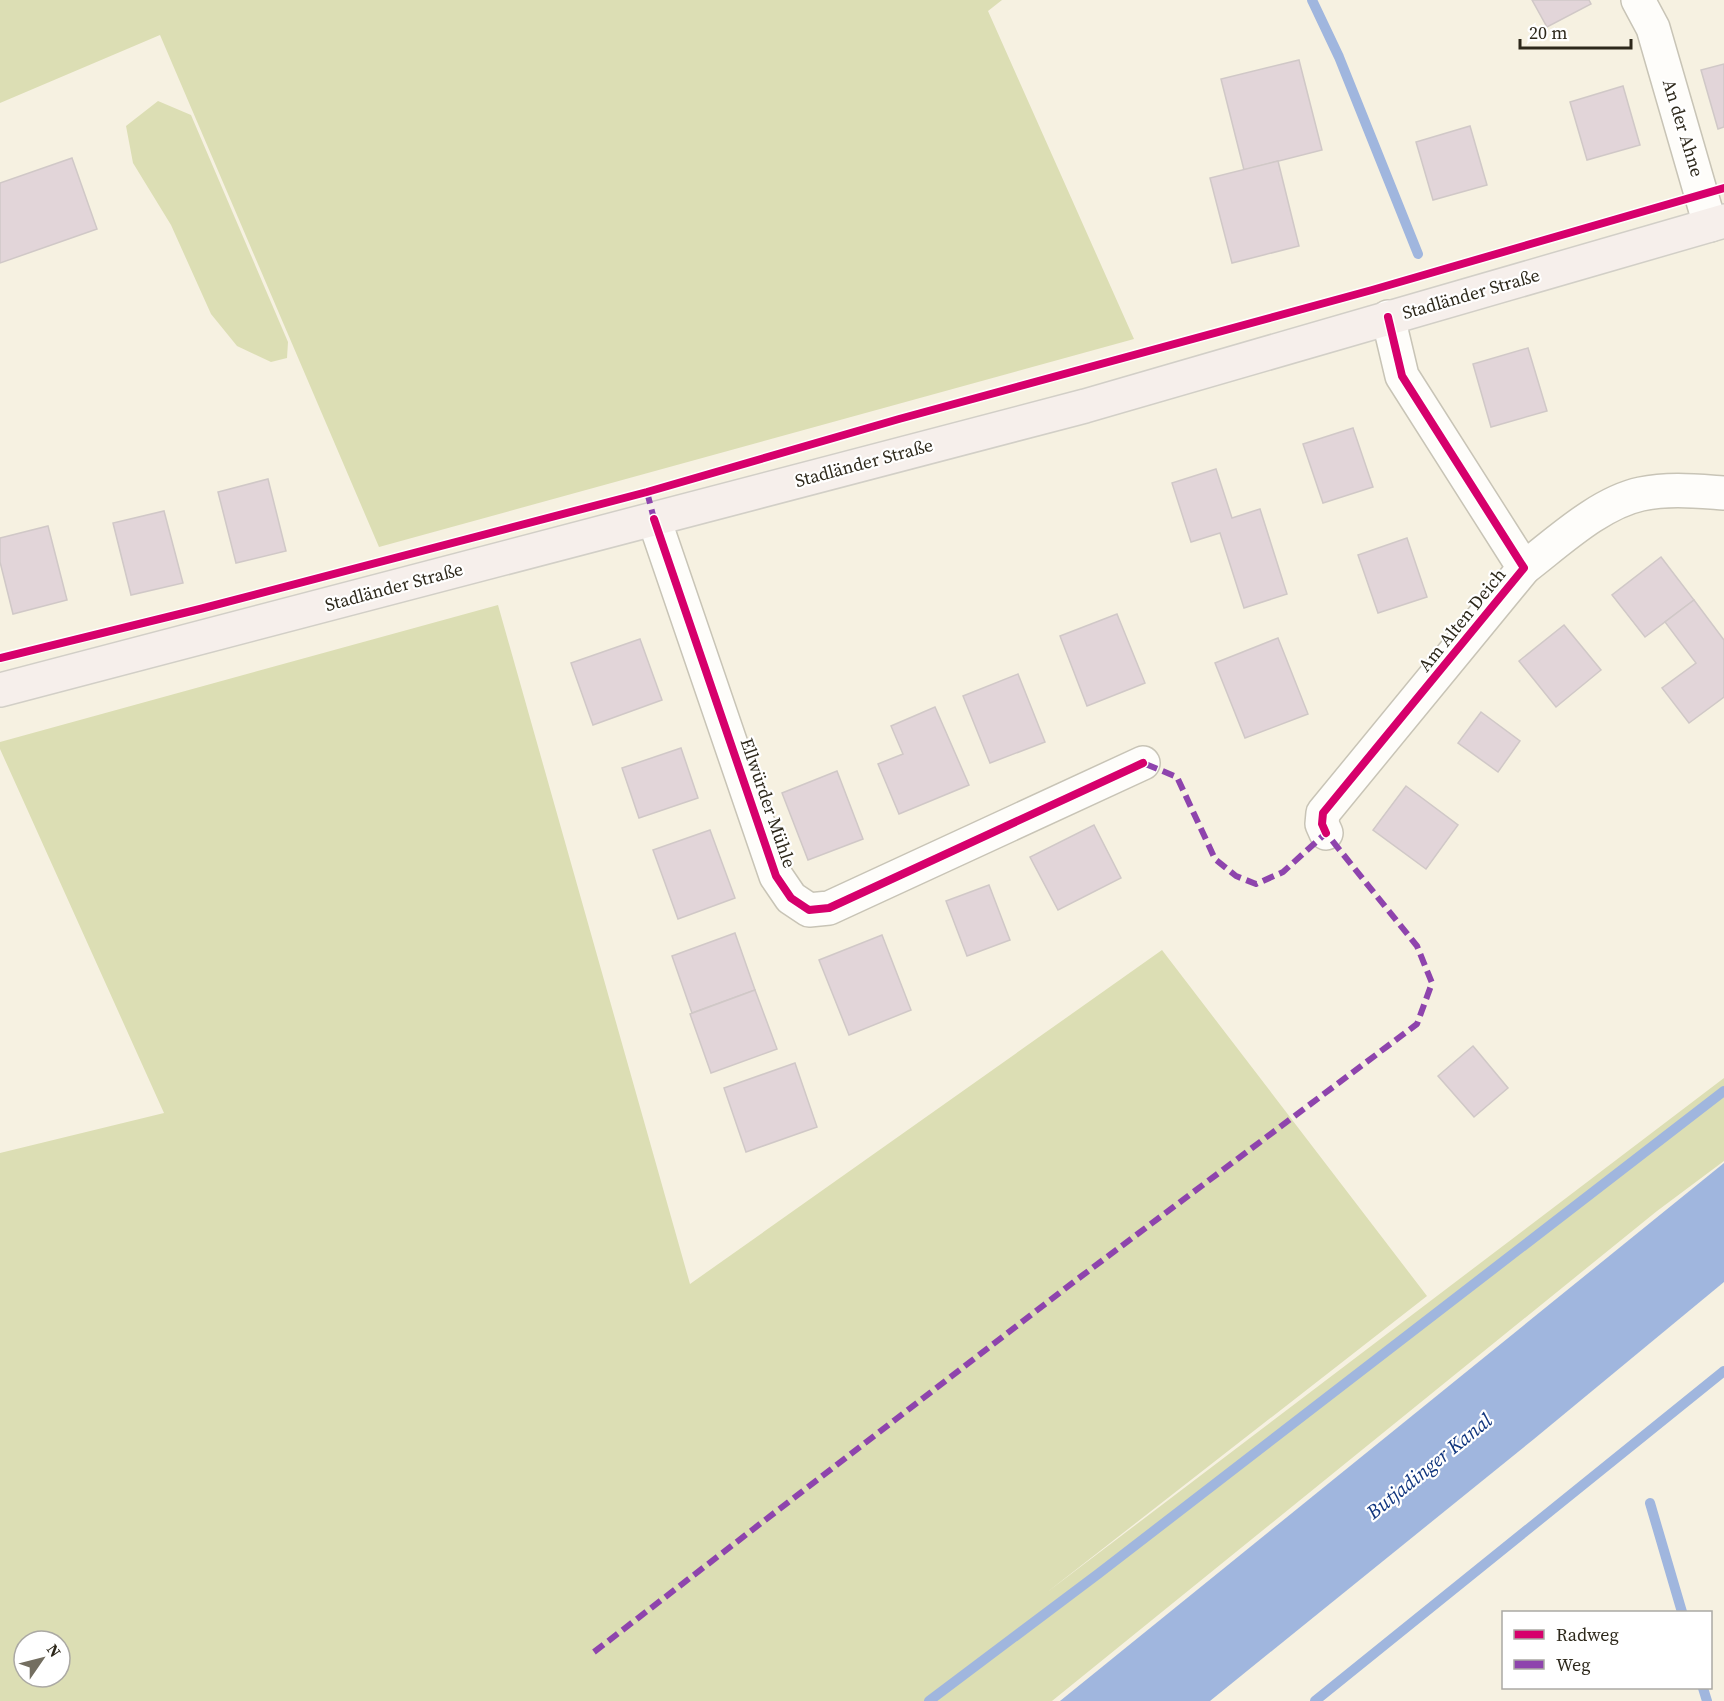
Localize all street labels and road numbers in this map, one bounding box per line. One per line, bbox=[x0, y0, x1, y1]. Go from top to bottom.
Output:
street label: An der Ahne bbox=[1657, 76, 1710, 180]
street label: Stadländer Straße bbox=[1399, 262, 1543, 325]
street label: Stadländer Straße bbox=[792, 432, 936, 493]
street label: Stadländer Straße bbox=[322, 556, 466, 617]
street label: Am Alten Deich bbox=[1412, 563, 1511, 677]
street label: Ellwürder Mühle bbox=[735, 734, 802, 871]

